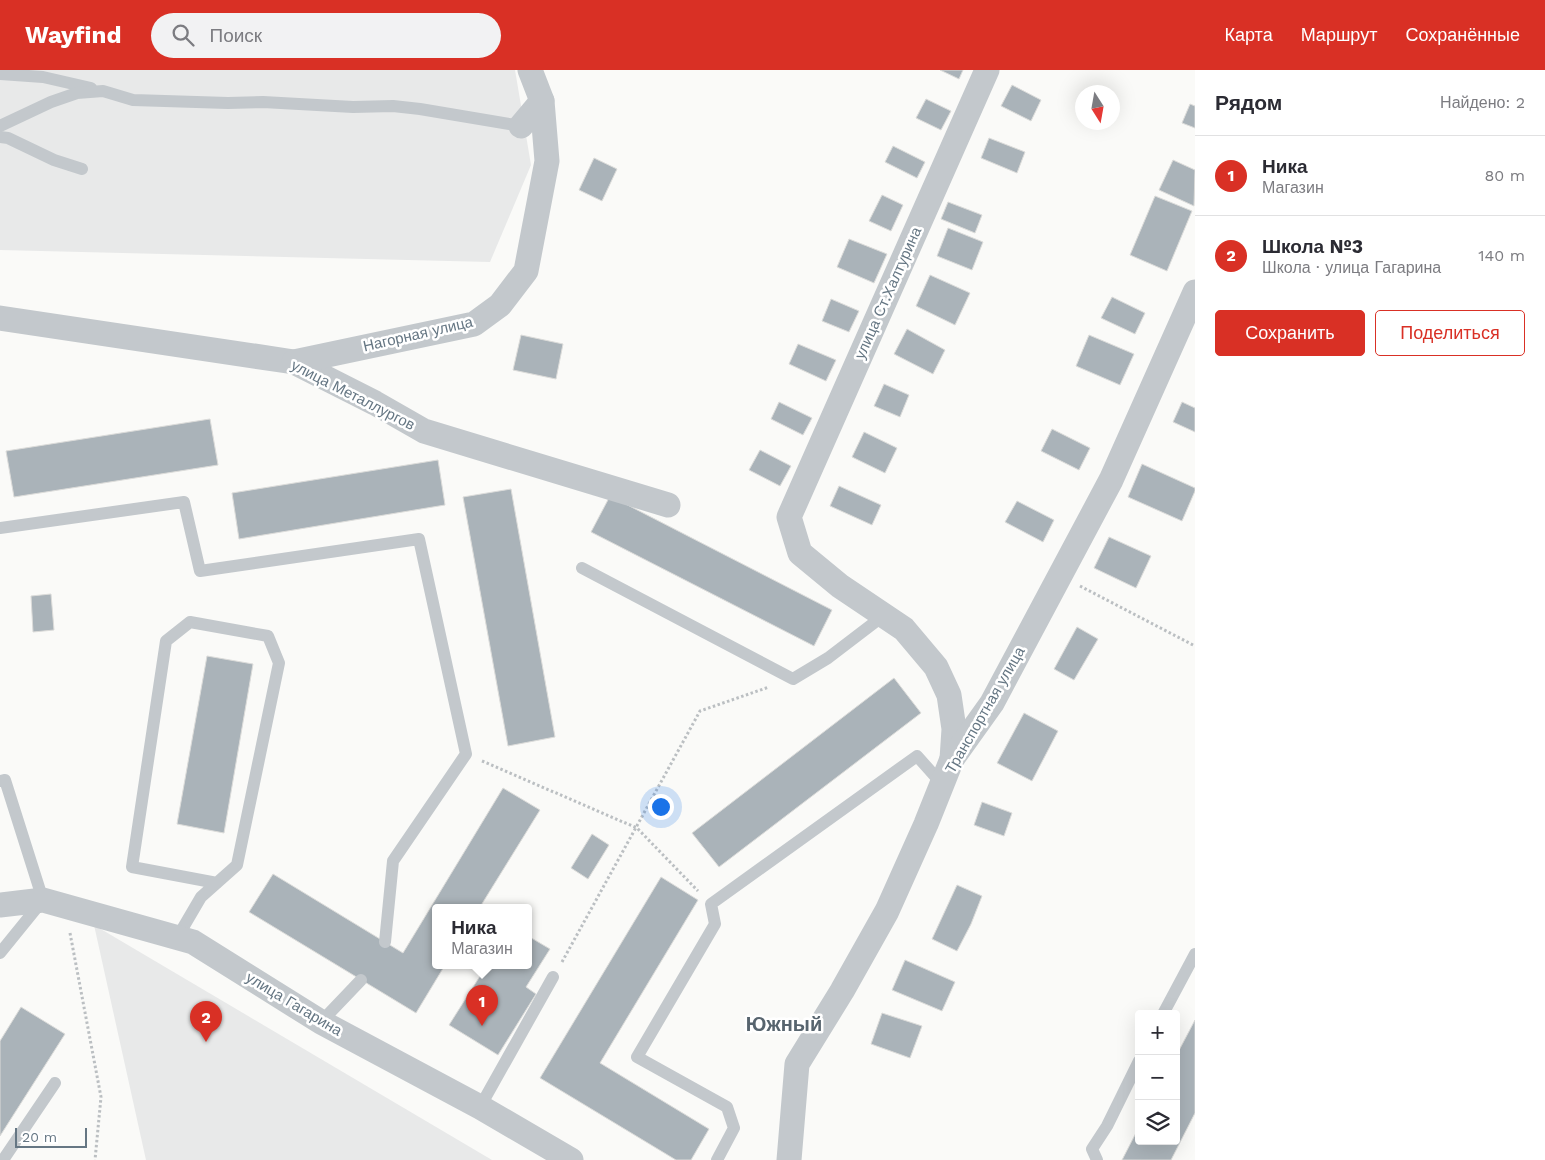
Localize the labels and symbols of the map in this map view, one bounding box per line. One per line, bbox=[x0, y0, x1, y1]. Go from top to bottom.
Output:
north arrow bbox=[1075, 85, 1120, 130]
street label: улица Ст.Халтурина bbox=[851, 223, 926, 362]
street label: Нагорная улица bbox=[361, 312, 475, 355]
street label: улица Металлургов bbox=[288, 356, 418, 434]
street label: Транспортная улица bbox=[941, 643, 1029, 777]
your location bbox=[648, 794, 674, 820]
street label: улица Гагарина bbox=[243, 968, 346, 1040]
pin: 1 bbox=[466, 985, 498, 1026]
pin: 2 bbox=[190, 1001, 222, 1042]
district label: Южный bbox=[746, 1012, 822, 1036]
scale bar bbox=[15, 1125, 88, 1148]

